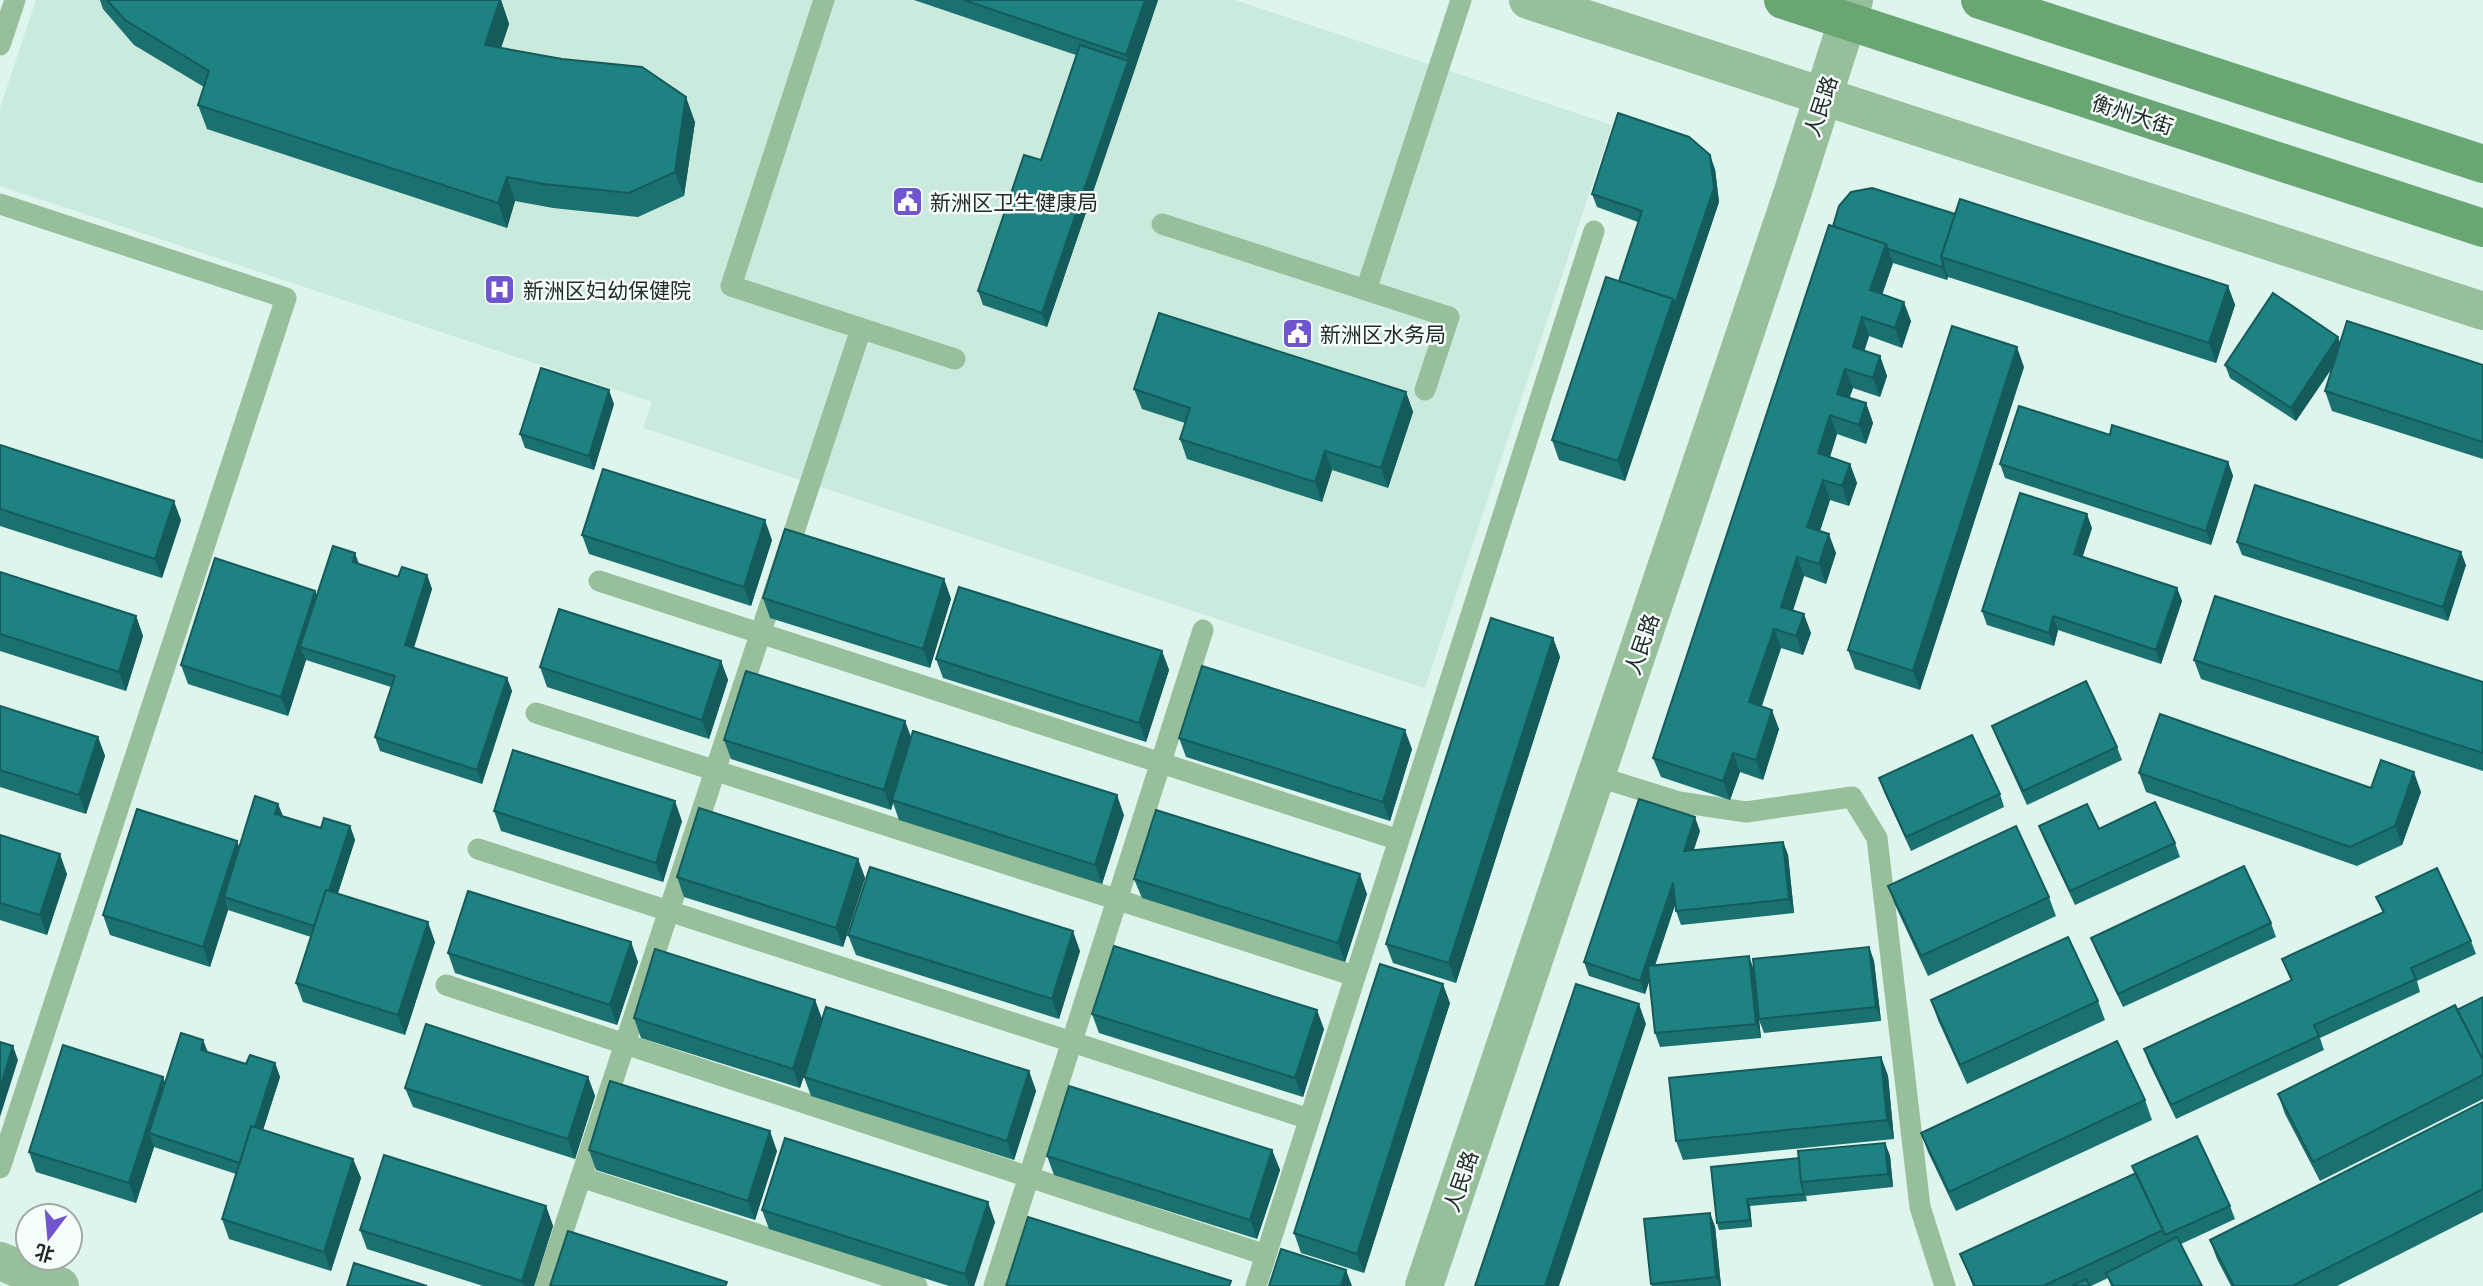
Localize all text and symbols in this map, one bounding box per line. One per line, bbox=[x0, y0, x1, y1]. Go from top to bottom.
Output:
street label: 人民路 bbox=[1798, 72, 1842, 140]
street label: 衡州大街 bbox=[2089, 89, 2177, 139]
public building icon: 新洲区卫生健康局 bbox=[890, 184, 924, 218]
place label: 新洲区卫生健康局 bbox=[930, 189, 1098, 214]
hospital icon: 新洲区妇幼保健院 bbox=[483, 272, 517, 306]
place label: 新洲区妇幼保健院 bbox=[523, 277, 691, 302]
public building icon: 新洲区水务局 bbox=[1280, 316, 1314, 350]
place label: 新洲区水务局 bbox=[1320, 321, 1446, 346]
street label: 人民路 bbox=[1619, 610, 1663, 678]
street label: 人民路 bbox=[1438, 1147, 1482, 1215]
north arrow bbox=[14, 1202, 84, 1272]
text: 北 bbox=[32, 1240, 56, 1267]

